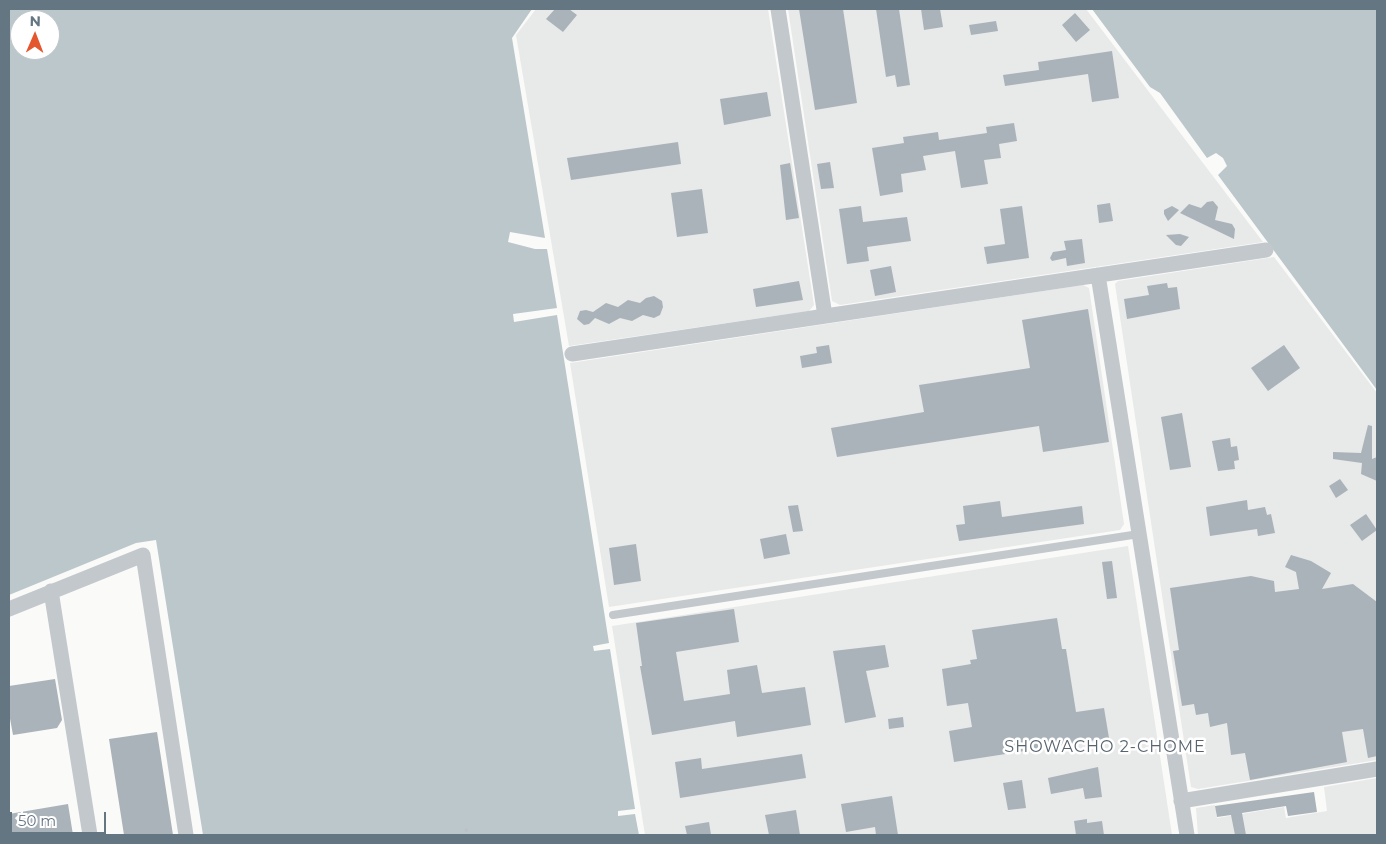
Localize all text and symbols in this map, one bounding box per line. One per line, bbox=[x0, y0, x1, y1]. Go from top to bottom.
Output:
north arrow bbox=[10, 10, 60, 60]
text: N bbox=[29, 12, 41, 30]
district label: SHOWACHO 2-CHOME bbox=[1002, 737, 1208, 757]
scale bar bbox=[12, 802, 109, 834]
text: 50 m bbox=[18, 811, 56, 830]

